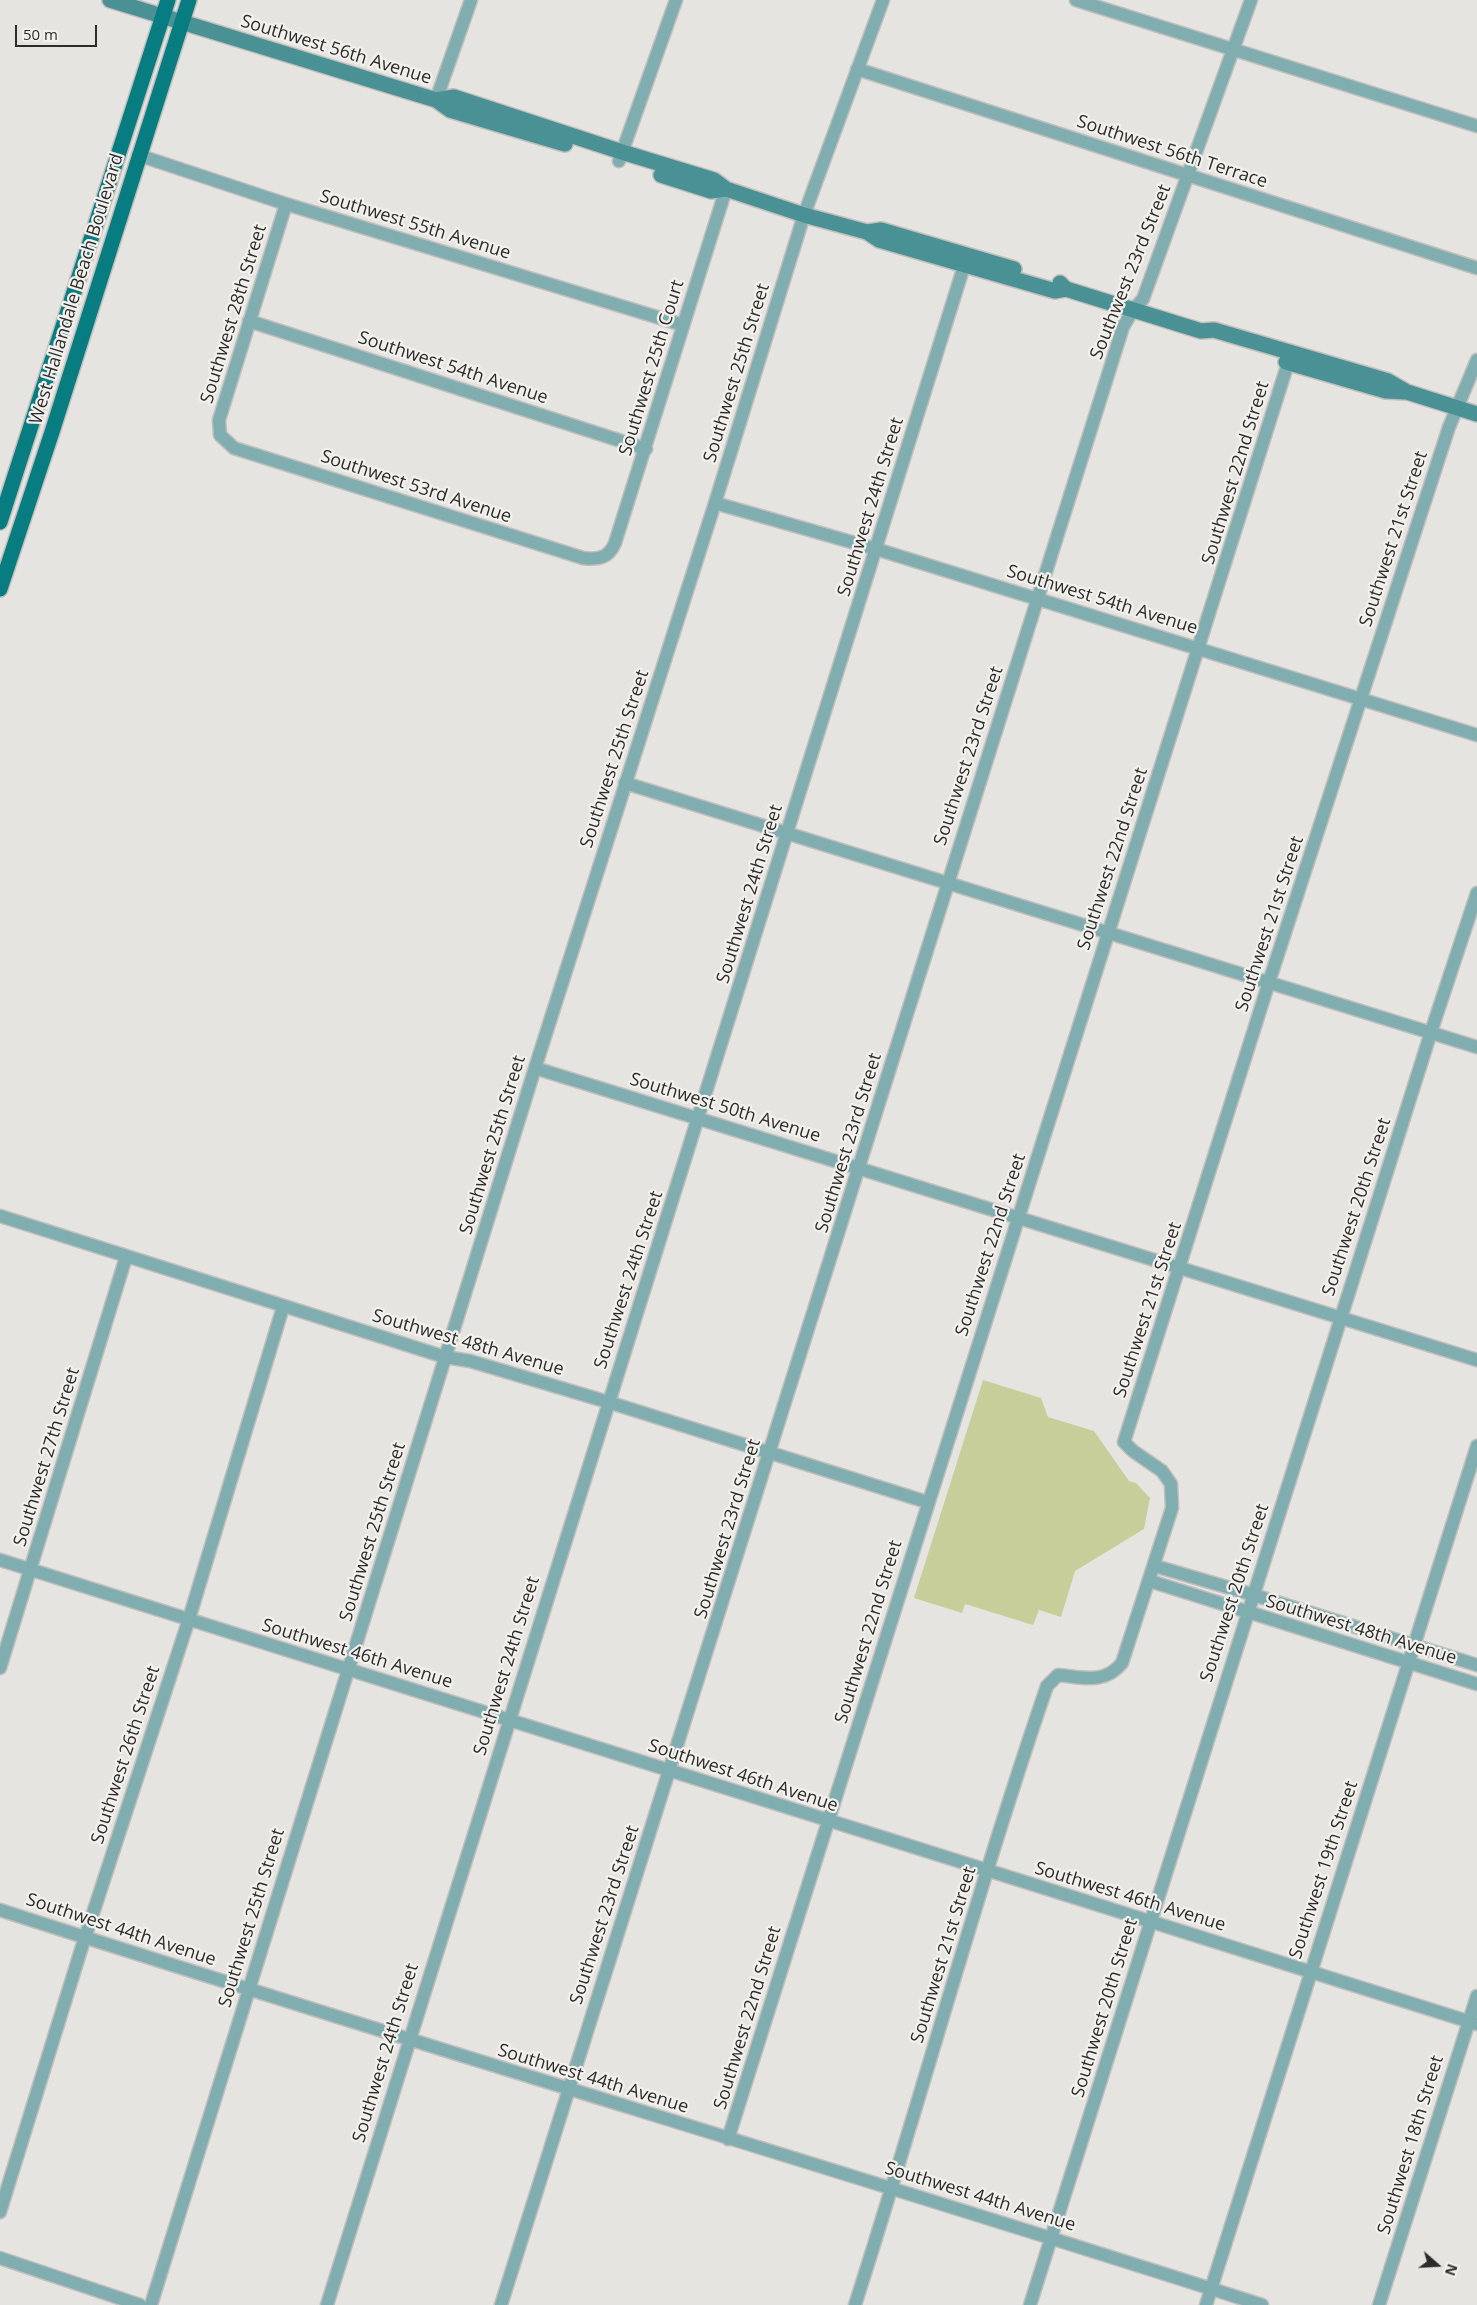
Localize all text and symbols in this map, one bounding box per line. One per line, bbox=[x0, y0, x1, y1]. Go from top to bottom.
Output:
street label: Southwest 56th Avenue bbox=[238, 11, 434, 89]
scale bar bbox=[18, 15, 100, 47]
text: 50 m bbox=[23, 24, 58, 44]
street label: Southwest 56th Terrace bbox=[1074, 111, 1270, 193]
street label: West Hallandale Beach Boulevard bbox=[25, 151, 129, 427]
street label: Southwest 23rd Street bbox=[1086, 181, 1176, 363]
street label: Southwest 55th Avenue bbox=[317, 186, 513, 264]
street label: Southwest 28th Street bbox=[196, 222, 272, 406]
street label: Southwest 25th Court bbox=[615, 278, 689, 458]
street label: Southwest 25th Street bbox=[699, 281, 775, 465]
street label: Southwest 54th Avenue bbox=[355, 327, 551, 409]
street label: Southwest 22nd Street bbox=[1198, 379, 1274, 567]
street label: Southwest 24th Street bbox=[833, 415, 909, 599]
street label: Southwest 53rd Avenue bbox=[318, 446, 514, 528]
street label: Southwest 21st Street bbox=[1355, 448, 1433, 630]
street label: Southwest 54th Avenue bbox=[1004, 561, 1200, 639]
street label: Southwest 23rd Street bbox=[930, 664, 1008, 848]
street label: Southwest 25th Street bbox=[576, 667, 654, 851]
street label: Southwest 22nd Street bbox=[1073, 765, 1153, 953]
street label: Southwest 24th Street bbox=[712, 802, 788, 986]
street label: Southwest 21st Street bbox=[1231, 833, 1309, 1015]
street label: Southwest 23rd Street bbox=[811, 1051, 887, 1235]
street label: Southwest 25th Street bbox=[455, 1053, 531, 1237]
street label: Southwest 50th Avenue bbox=[627, 1069, 823, 1147]
street label: Southwest 20th Street bbox=[1318, 1115, 1396, 1299]
street label: Southwest 22nd Street bbox=[951, 1151, 1031, 1339]
street label: Southwest 24th Street bbox=[590, 1188, 668, 1372]
street label: Southwest 21st Street bbox=[1109, 1219, 1187, 1401]
street label: Southwest 48th Avenue bbox=[370, 1305, 566, 1381]
street label: Southwest 27th Street bbox=[9, 1365, 85, 1549]
street label: Southwest 23rd Street bbox=[690, 1437, 766, 1621]
street label: Southwest 25th Street bbox=[335, 1440, 411, 1624]
street label: Southwest 20th Street bbox=[1196, 1501, 1274, 1685]
street label: Southwest 22nd Street bbox=[831, 1538, 907, 1726]
street label: Southwest 24th Street bbox=[469, 1574, 545, 1758]
street label: Southwest 48th Avenue bbox=[1263, 1591, 1459, 1669]
street label: Southwest 46th Avenue bbox=[259, 1615, 455, 1693]
street label: Southwest 26th Street bbox=[87, 1663, 165, 1847]
street label: Southwest 46th Avenue bbox=[645, 1735, 841, 1817]
street label: Southwest 19th Street bbox=[1285, 1778, 1363, 1962]
street label: Southwest 23rd Street bbox=[566, 1823, 644, 2007]
street label: Southwest 25th Street bbox=[214, 1826, 290, 2010]
street label: Southwest 46th Avenue bbox=[1032, 1858, 1228, 1936]
street label: Southwest 21st Street bbox=[907, 1864, 981, 2046]
street label: Southwest 44th Avenue bbox=[23, 1889, 219, 1971]
street label: Southwest 20th Street bbox=[1067, 1916, 1143, 2100]
street label: Southwest 22nd Street bbox=[710, 1924, 786, 2112]
street label: Southwest 24th Street bbox=[348, 1961, 424, 2145]
street label: Southwest 44th Avenue bbox=[495, 2040, 691, 2118]
street label: Southwest 18th Street bbox=[1373, 2053, 1449, 2237]
street label: Southwest 44th Avenue bbox=[882, 2158, 1078, 2236]
north arrow bbox=[1412, 2240, 1462, 2290]
text: N bbox=[1441, 2262, 1462, 2279]

